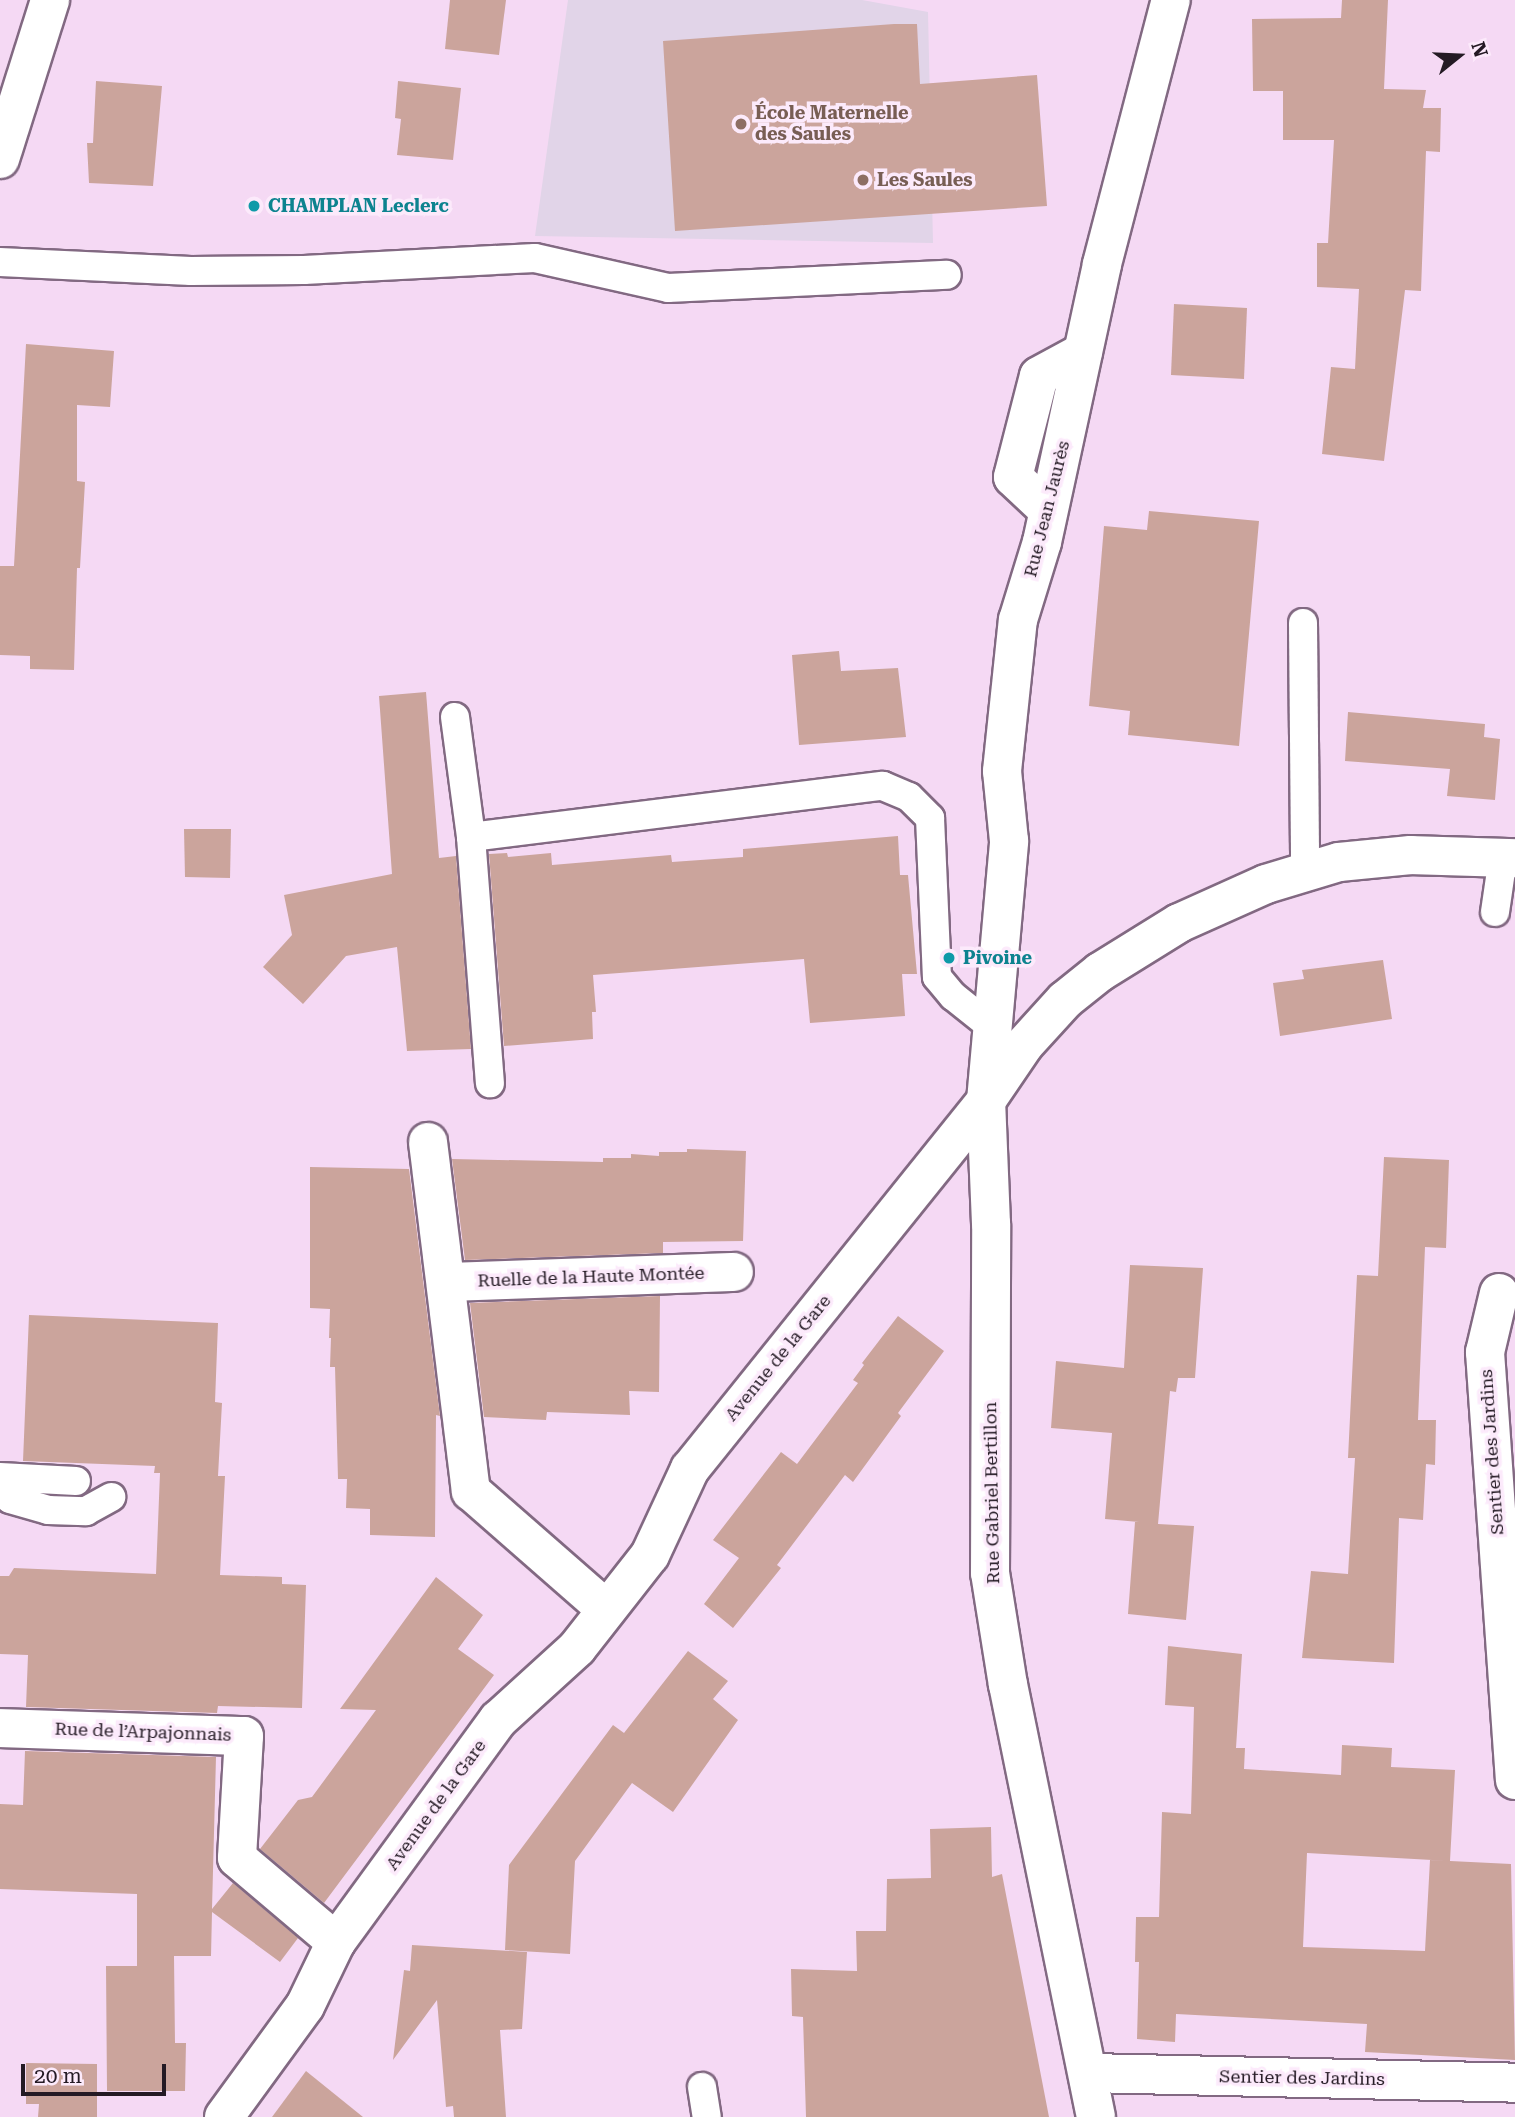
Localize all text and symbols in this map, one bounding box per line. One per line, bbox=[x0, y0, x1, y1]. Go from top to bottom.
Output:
north arrow bbox=[1424, 21, 1494, 91]
text: N bbox=[1466, 39, 1493, 60]
place label: École Maternelle des Saules bbox=[755, 103, 908, 146]
marker: École Maternelle des Saules bbox=[733, 116, 749, 132]
place label: Les Saules bbox=[877, 169, 973, 191]
marker: Les Saules bbox=[855, 172, 871, 188]
place label: CHAMPLAN Leclerc bbox=[268, 195, 449, 217]
marker: CHAMPLAN Leclerc bbox=[246, 198, 262, 214]
street label: Rue Jean Jaurès bbox=[1020, 439, 1074, 579]
place label: Pivoine bbox=[963, 947, 1032, 969]
marker: Pivoine bbox=[941, 950, 957, 966]
street label: Ruelle de la Haute Montée bbox=[477, 1262, 705, 1292]
street label: Avenue de la Gare bbox=[721, 1291, 835, 1425]
street label: Sentier des Jardins bbox=[1475, 1368, 1509, 1536]
street label: Rue Gabriel Bertillon bbox=[980, 1402, 1004, 1584]
street label: Rue de l’Arpajonnais bbox=[54, 1718, 232, 1746]
street label: Avenue de la Gare bbox=[381, 1736, 491, 1874]
scale bar bbox=[24, 2050, 170, 2094]
text: 20 m bbox=[34, 2064, 82, 2088]
street label: Sentier des Jardins bbox=[1219, 2066, 1385, 2090]

